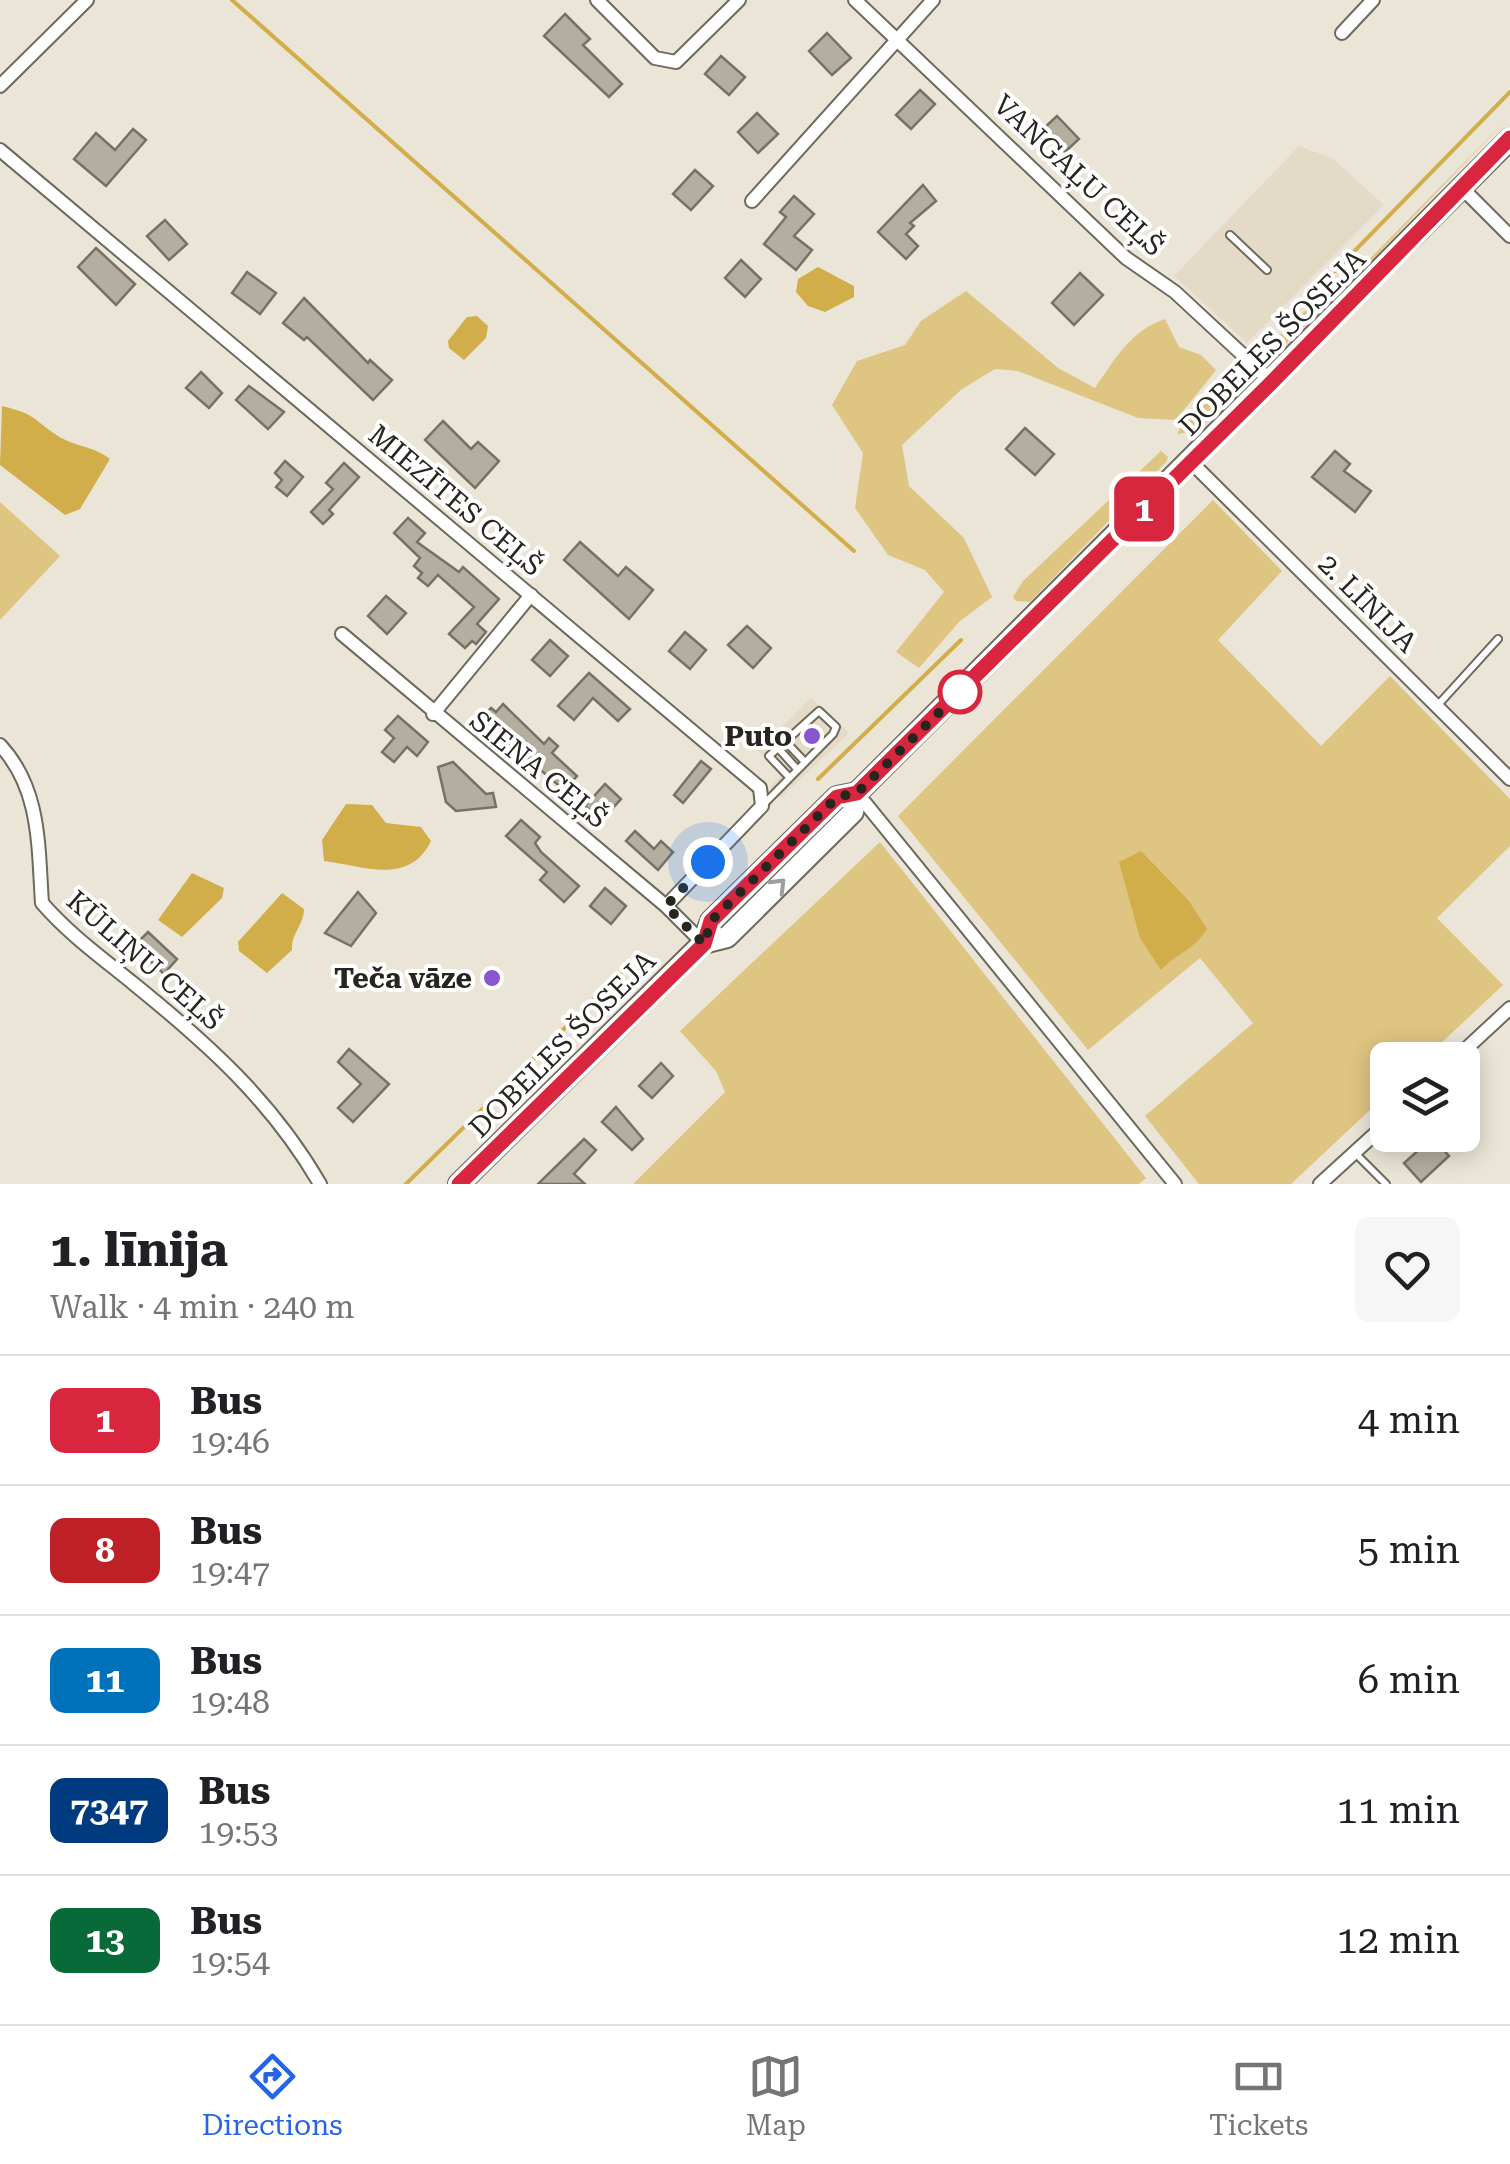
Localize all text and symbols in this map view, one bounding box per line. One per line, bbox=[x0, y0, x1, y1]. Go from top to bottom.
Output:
street label: VANGAĻU CEĻŠ bbox=[985, 87, 1171, 264]
street label: DOBELES ŠOSEJA bbox=[1172, 241, 1373, 442]
street label: MIEZĪTES CEĻŠ bbox=[361, 417, 550, 584]
line badge: 1 bbox=[1112, 476, 1176, 542]
text: 1 bbox=[1134, 489, 1154, 530]
street label: 2. LĪNIJA bbox=[1312, 547, 1424, 660]
unlabelled marker bbox=[939, 671, 981, 713]
street label: SIENA CEĻŠ bbox=[462, 703, 615, 836]
place label: Puto bbox=[724, 720, 792, 753]
marker: Puto bbox=[801, 725, 823, 747]
your location bbox=[683, 837, 733, 887]
one-way arrow bbox=[767, 879, 785, 897]
street label: KŪLIŅU CEĻŠ bbox=[58, 883, 230, 1039]
street label: DOBELES ŠOSEJA bbox=[462, 943, 663, 1144]
place label: Teča vāze bbox=[334, 962, 472, 995]
marker: Teča vāze bbox=[481, 967, 503, 989]
map controls bbox=[1370, 1042, 1480, 1152]
button: layers bbox=[1370, 1042, 1480, 1152]
button: heart bbox=[1355, 1217, 1460, 1322]
text: 1. līnija bbox=[50, 1222, 228, 1278]
text: Walk · 4 min · 240 m bbox=[50, 1288, 354, 1326]
text: Bus bbox=[190, 1379, 262, 1423]
text: 4 min bbox=[1358, 1398, 1460, 1442]
text: 1 bbox=[95, 1400, 115, 1441]
text: 19:46 bbox=[190, 1423, 270, 1461]
text: Bus bbox=[190, 1509, 262, 1553]
text: 5 min bbox=[1358, 1528, 1460, 1572]
text: 8 bbox=[95, 1530, 115, 1571]
text: 19:47 bbox=[190, 1553, 270, 1591]
text: Bus bbox=[190, 1639, 262, 1683]
text: 6 min bbox=[1358, 1658, 1460, 1702]
text: 11 bbox=[85, 1660, 125, 1701]
text: 19:48 bbox=[190, 1683, 270, 1721]
text: Bus bbox=[198, 1769, 270, 1813]
text: 11 min bbox=[1337, 1788, 1460, 1832]
text: 7347 bbox=[70, 1790, 148, 1831]
text: 19:53 bbox=[198, 1813, 278, 1851]
text: Bus bbox=[190, 1899, 262, 1943]
text: 12 min bbox=[1337, 1918, 1460, 1962]
text: 13 bbox=[85, 1920, 125, 1961]
text: 19:54 bbox=[190, 1943, 270, 1981]
tab: Directions bbox=[202, 2049, 343, 2142]
tab: Map bbox=[746, 2049, 806, 2142]
tab: Tickets bbox=[1209, 2049, 1308, 2142]

